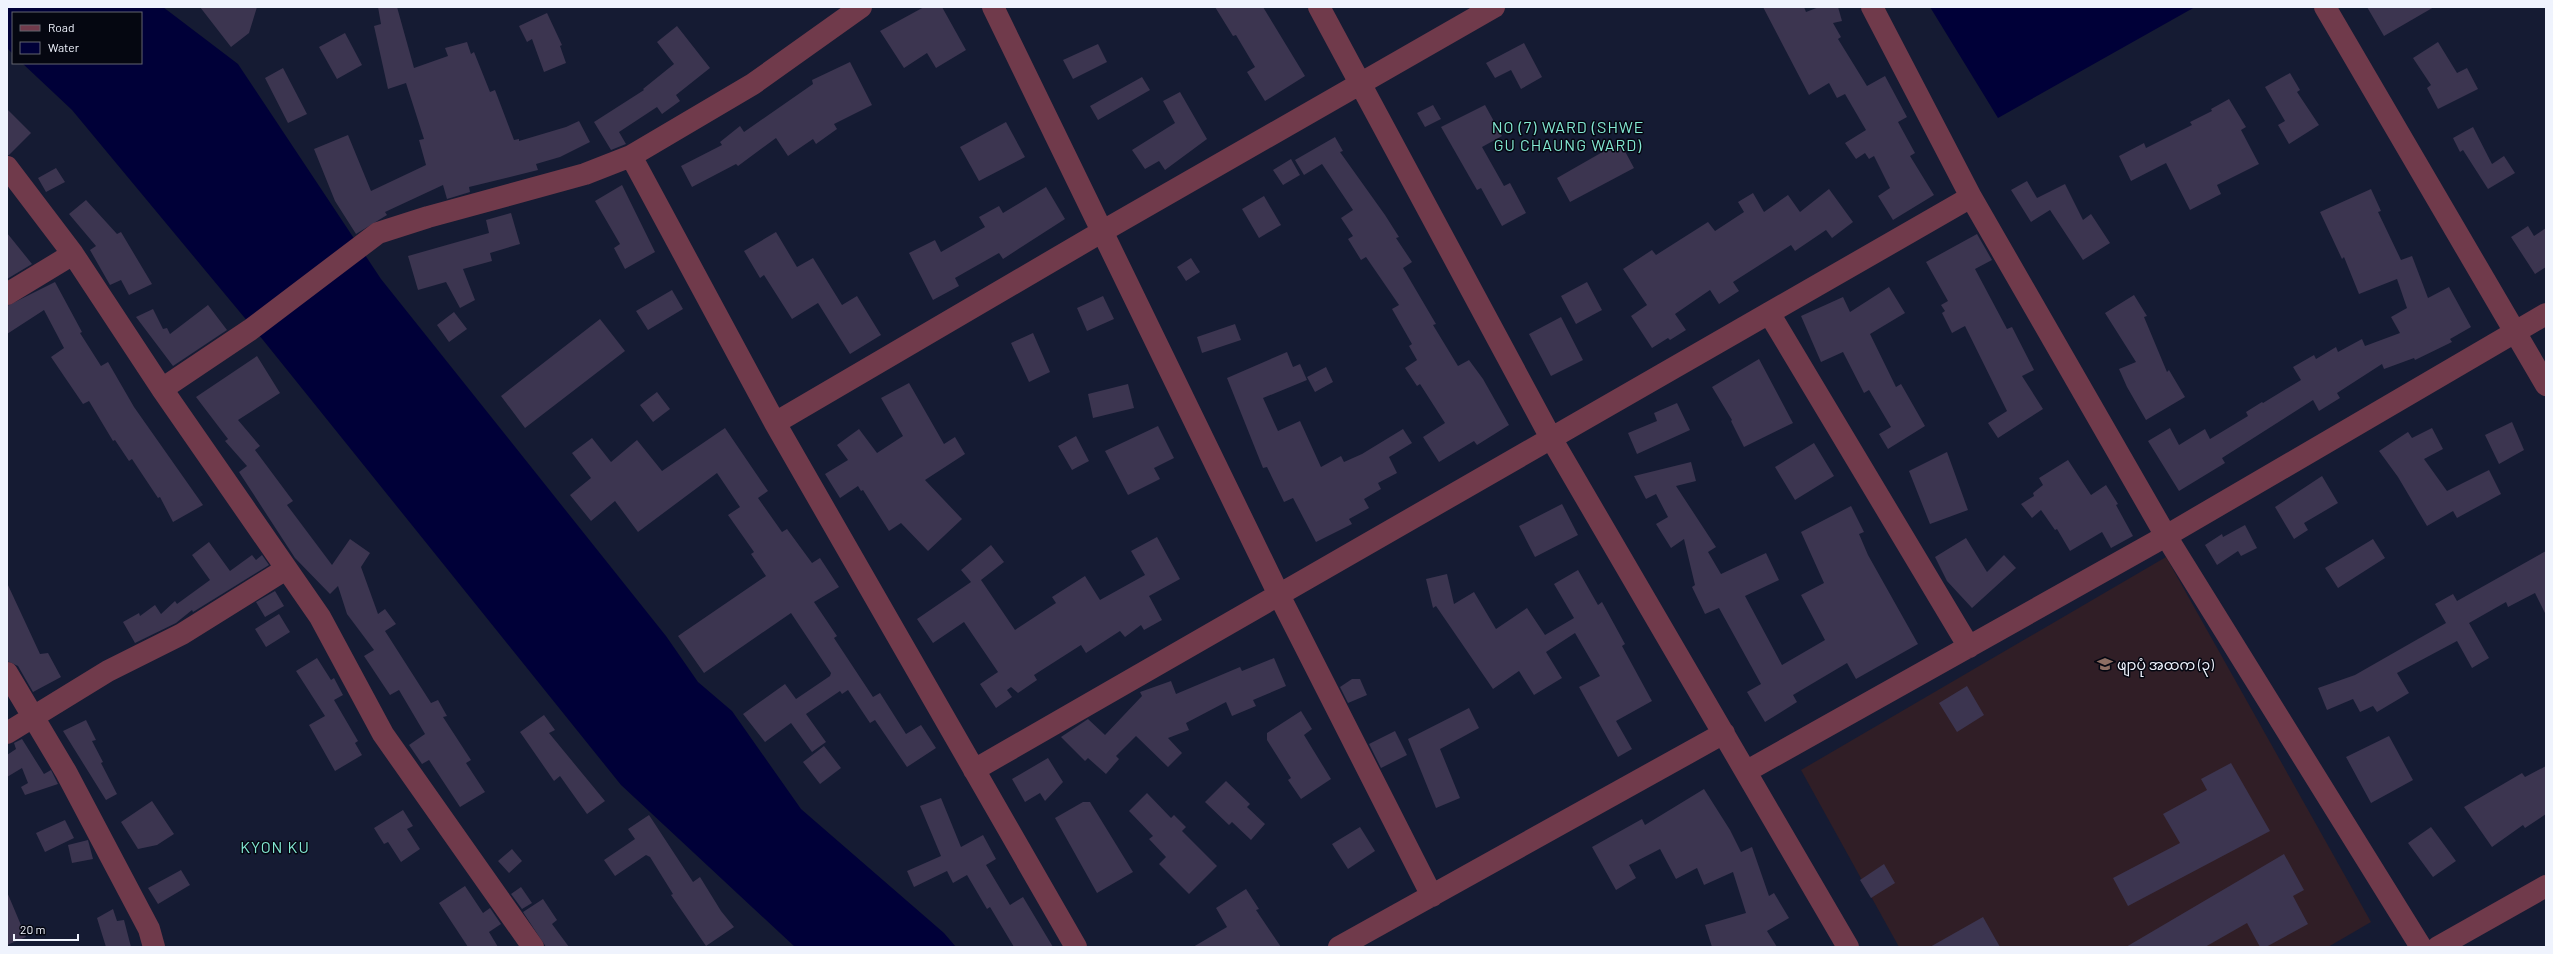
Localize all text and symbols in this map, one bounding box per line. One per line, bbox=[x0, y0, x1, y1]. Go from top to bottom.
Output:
legend bbox=[12, 12, 142, 64]
text: Road bbox=[48, 20, 75, 34]
text: Water bbox=[48, 40, 80, 54]
district label: NO (7) WARD (SHWE GU CHAUNG WARD) bbox=[1492, 117, 1644, 154]
school or university icon: ဖျာပုံ အထက (၃) bbox=[2096, 655, 2114, 673]
place label: ဖျာပုံ အထက (၃) bbox=[2117, 656, 2214, 677]
district label: KYON KU bbox=[240, 837, 310, 856]
scale bar bbox=[14, 916, 78, 942]
text: 20 m bbox=[20, 922, 46, 936]

